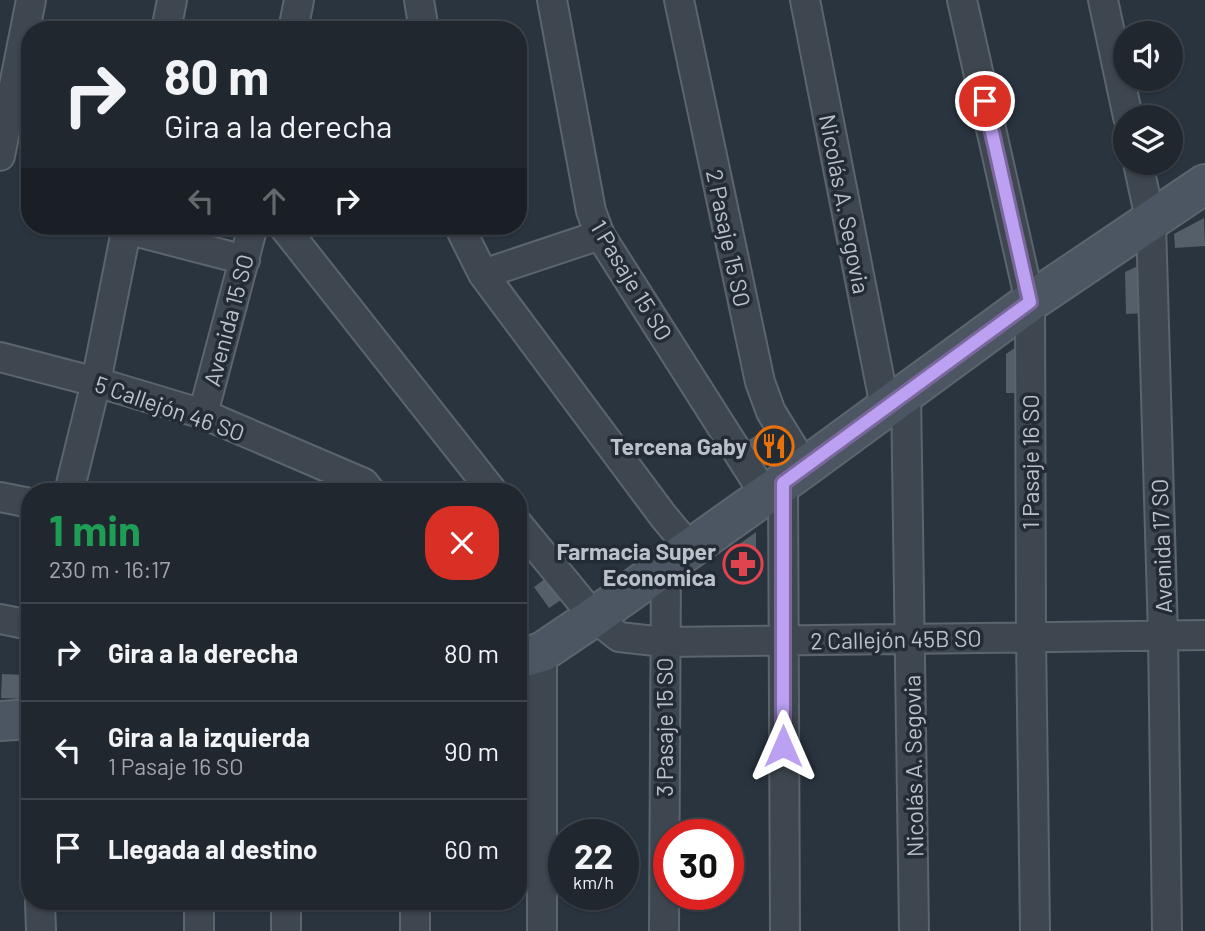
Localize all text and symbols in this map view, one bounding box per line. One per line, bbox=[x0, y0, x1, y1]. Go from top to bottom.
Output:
map controls bbox=[1113, 21, 1183, 175]
button: sound bbox=[1113, 21, 1183, 91]
text: 80 m bbox=[164, 46, 269, 105]
icon: right bbox=[49, 49, 140, 140]
pin bbox=[955, 71, 1015, 131]
icon: arrive bbox=[966, 82, 1004, 120]
button: layers bbox=[1113, 105, 1183, 175]
text: Gira a la derecha bbox=[164, 106, 392, 144]
street label: Nicolás A. Segovia bbox=[814, 112, 876, 296]
street label: 2 Pasaje 15 SO bbox=[701, 167, 757, 309]
icon: left bbox=[182, 182, 220, 220]
icon: ahead bbox=[255, 182, 293, 220]
icon: right bbox=[328, 182, 366, 220]
street label: 1 Pasaje 15 SO bbox=[585, 215, 679, 345]
street label: Avenida 15 SO bbox=[197, 251, 259, 389]
street label: 5 Callejón 46 SO bbox=[91, 369, 249, 447]
street label: 1 Pasaje 16 SO bbox=[1016, 394, 1044, 530]
restaurant icon: Tercena Gaby bbox=[753, 425, 795, 467]
place label: Tercena Gaby bbox=[610, 432, 747, 460]
street label: Avenida 17 SO bbox=[1145, 478, 1177, 614]
text: 1 min bbox=[49, 504, 141, 554]
button: close bbox=[425, 506, 499, 580]
place label: Farmacia Super Economica bbox=[556, 537, 716, 591]
pharmacy icon: Farmacia Super Economica bbox=[722, 543, 764, 585]
text: 230 m · 16:17 bbox=[49, 555, 170, 583]
street label: 2 Callejón 45B SO bbox=[810, 624, 982, 654]
icon: right bbox=[49, 633, 87, 671]
text: Gira a la derecha bbox=[108, 637, 298, 668]
text: 80 m bbox=[444, 637, 499, 668]
street label: 3 Pasaje 15 SO bbox=[650, 657, 678, 797]
street label: Nicolás A. Segovia bbox=[897, 675, 929, 857]
position arrow bbox=[746, 709, 820, 783]
text: Gira a la izquierda bbox=[108, 721, 310, 752]
icon: left bbox=[49, 731, 87, 769]
text: 90 m bbox=[444, 735, 499, 766]
text: 1 Pasaje 16 SO bbox=[108, 752, 244, 780]
speed limit sign: 30 bbox=[653, 819, 744, 910]
icon: arrive bbox=[49, 829, 87, 867]
text: Llegada al destino bbox=[108, 833, 317, 864]
text: 60 m bbox=[444, 833, 499, 864]
text: 22 bbox=[574, 834, 613, 876]
text: km/h bbox=[573, 871, 614, 893]

